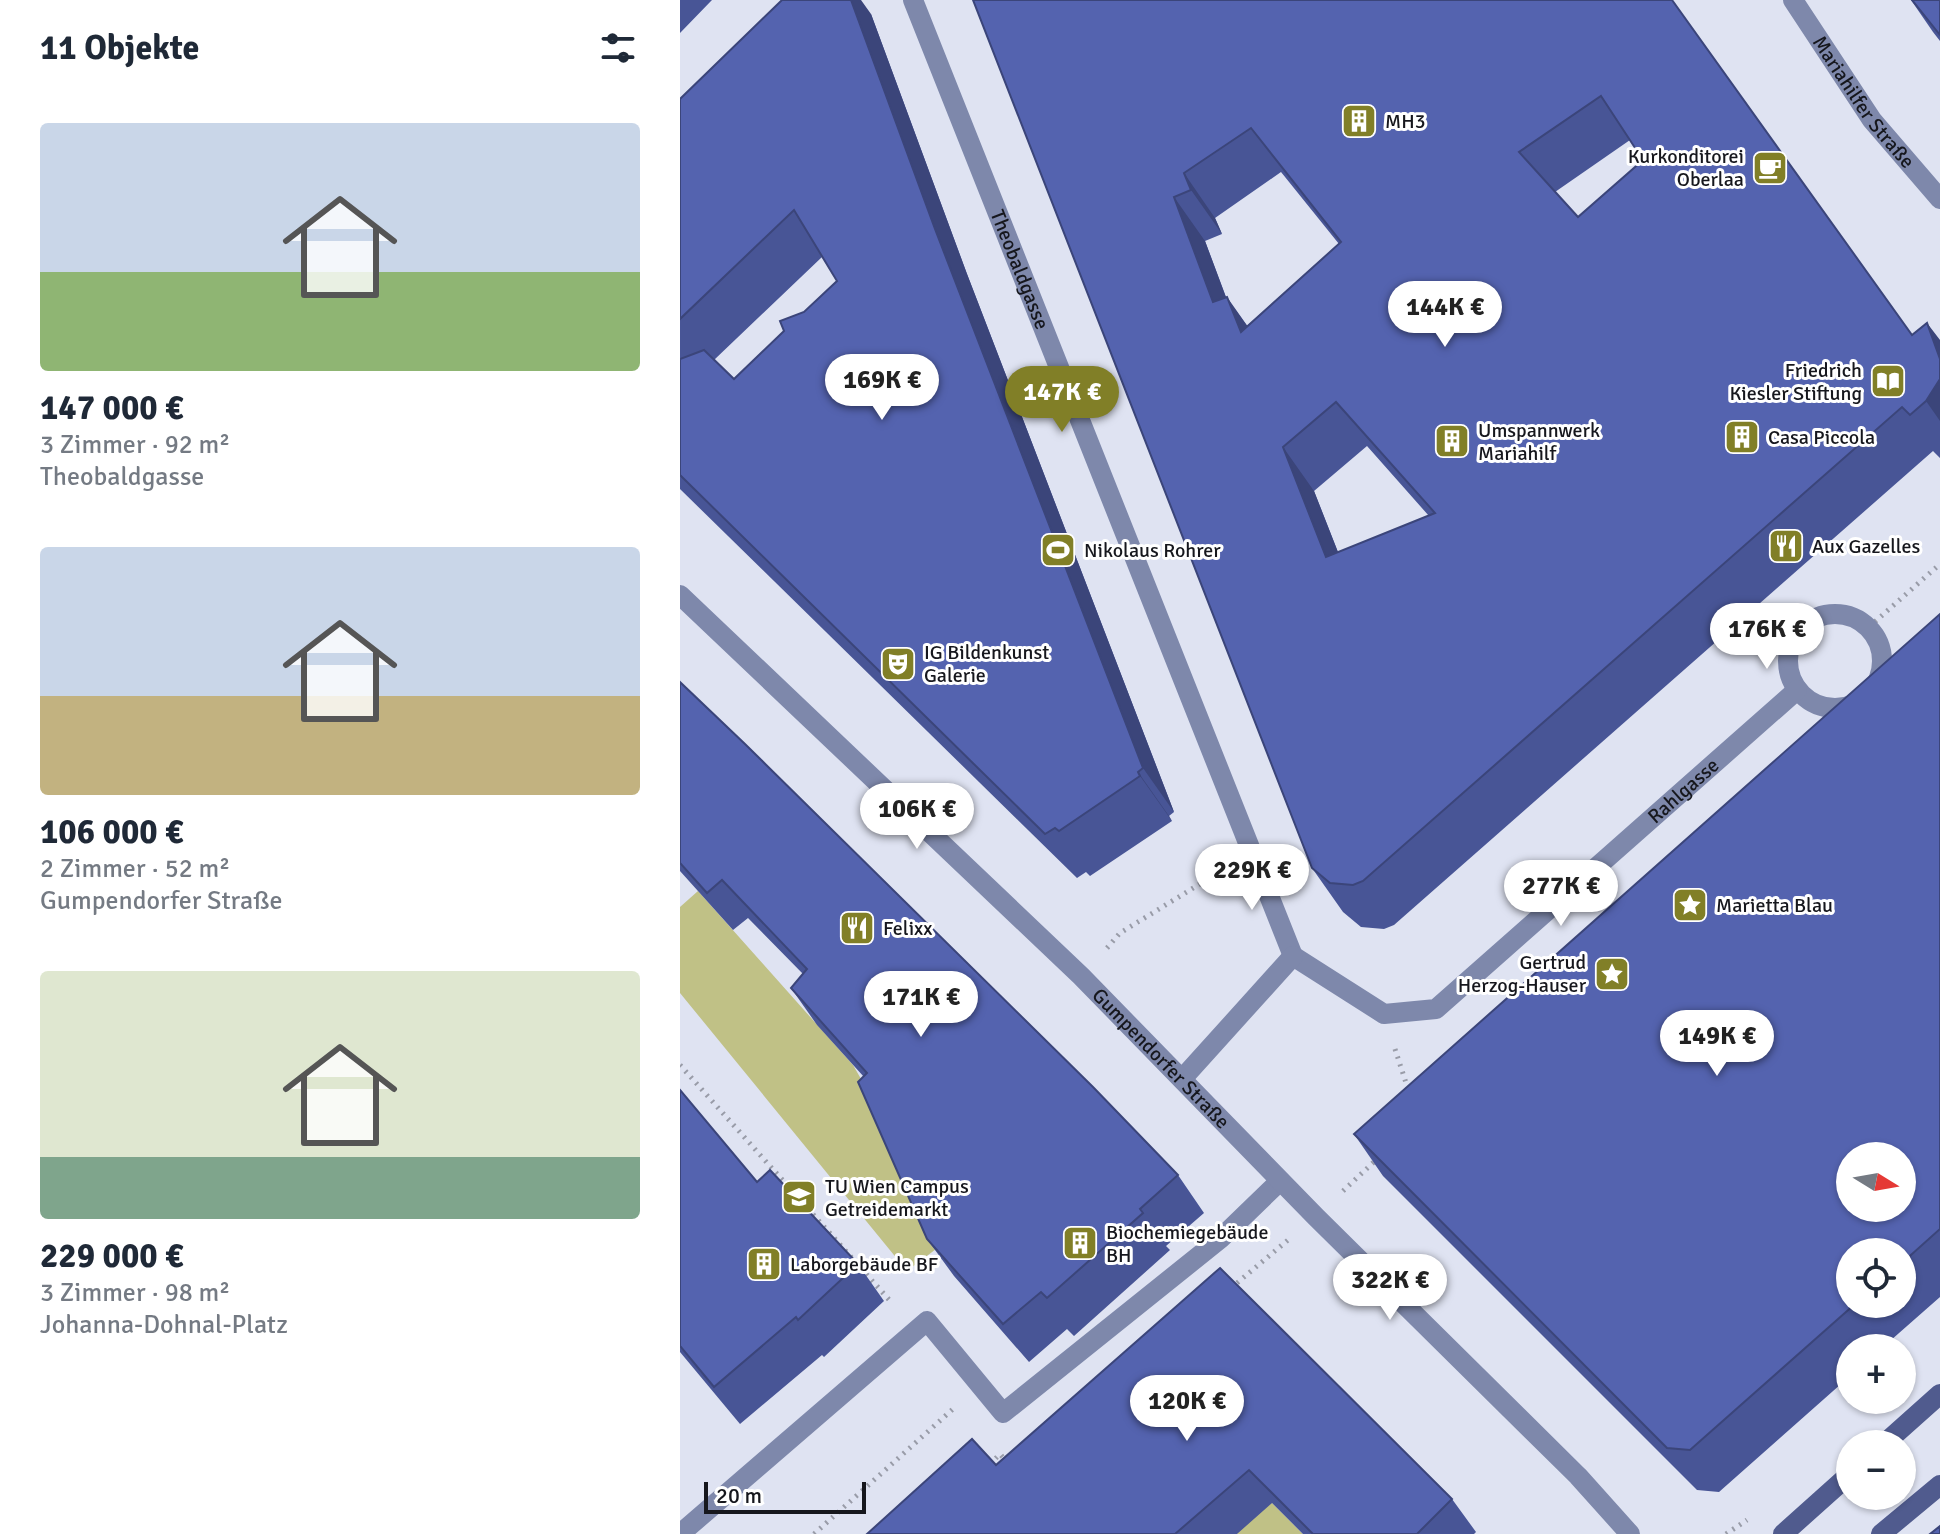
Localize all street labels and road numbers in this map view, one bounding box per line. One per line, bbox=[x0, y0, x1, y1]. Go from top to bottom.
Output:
street label: Mariahilfer Straße bbox=[1807, 31, 1920, 173]
street label: Theobaldgasse bbox=[985, 206, 1055, 333]
street label: Rahlgasse bbox=[1643, 753, 1724, 829]
street label: Gumpendorfer Straße bbox=[1087, 983, 1235, 1134]

